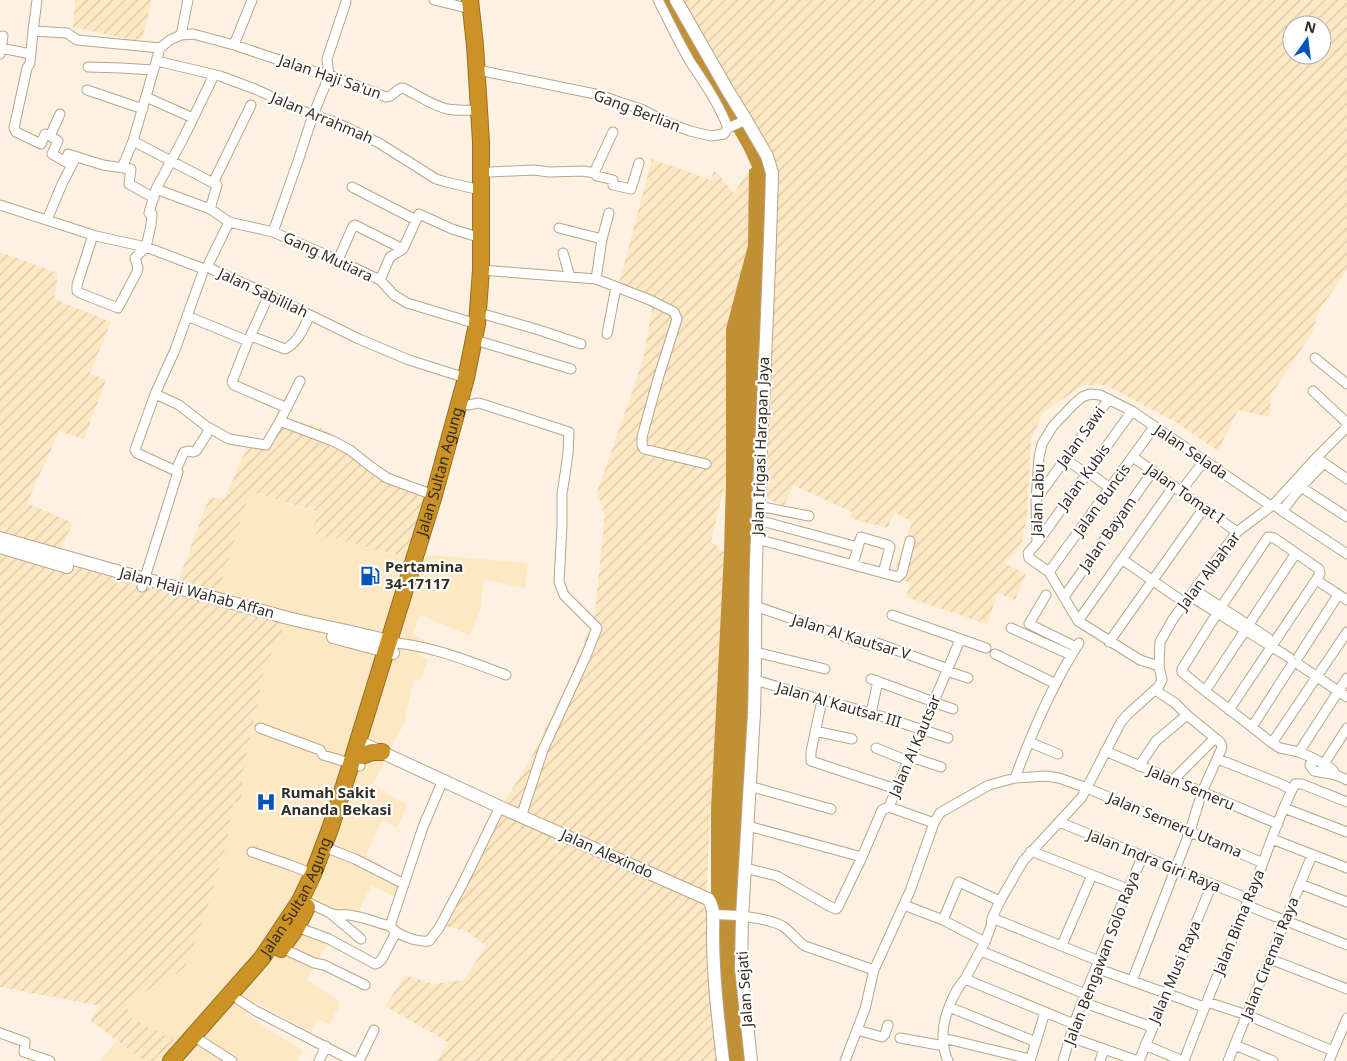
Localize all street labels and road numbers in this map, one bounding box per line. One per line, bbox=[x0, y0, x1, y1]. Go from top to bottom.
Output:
street label: Jalan Haji Sa'un bbox=[275, 49, 384, 103]
street label: Gang Berlian bbox=[591, 84, 684, 136]
street label: Jalan Arrahmah bbox=[266, 86, 376, 148]
street label: Gang Mutiara bbox=[280, 227, 376, 286]
street label: Jalan Sabililah bbox=[213, 262, 312, 322]
street label: Jalan Irigasi Harapan Jaya bbox=[747, 356, 773, 538]
street label: Jalan Sawi bbox=[1050, 402, 1109, 472]
street label: Jalan Sultan Agung bbox=[410, 405, 467, 540]
street label: Jalan Selada bbox=[1149, 418, 1232, 483]
street label: Jalan Kubis bbox=[1051, 439, 1114, 515]
street label: Jalan Tomat I bbox=[1141, 458, 1229, 528]
street label: Jalan Buncis bbox=[1067, 459, 1134, 541]
street label: Jalan Labu bbox=[1026, 463, 1048, 539]
street label: Jalan Bayam bbox=[1073, 492, 1140, 576]
street label: Jalan Albahar bbox=[1171, 527, 1244, 615]
street label: Jalan Haji Wahab Affan bbox=[116, 561, 277, 622]
street label: Jalan Al Kautsar V bbox=[788, 608, 913, 664]
street label: Jalan Al Kautsar III bbox=[773, 676, 904, 731]
street label: Jalan Al Kautsar bbox=[883, 691, 945, 802]
street label: Jalan Semeru bbox=[1143, 759, 1238, 814]
street label: Jalan Semeru Utama bbox=[1103, 786, 1245, 861]
street label: Jalan Alexindo bbox=[556, 823, 657, 882]
street label: Jalan Indra Giri Raya bbox=[1083, 823, 1224, 896]
street label: Jalan Sultan Agung bbox=[254, 834, 335, 961]
street label: Jalan Bima Raya bbox=[1207, 866, 1268, 979]
street label: Jalan Bengawan Solo Raya bbox=[1058, 868, 1143, 1049]
street label: Jalan Ciremai Raya bbox=[1235, 894, 1303, 1023]
street label: Jalan Musi Raya bbox=[1143, 917, 1205, 1028]
street label: Jalan Sejati bbox=[731, 950, 757, 1030]

